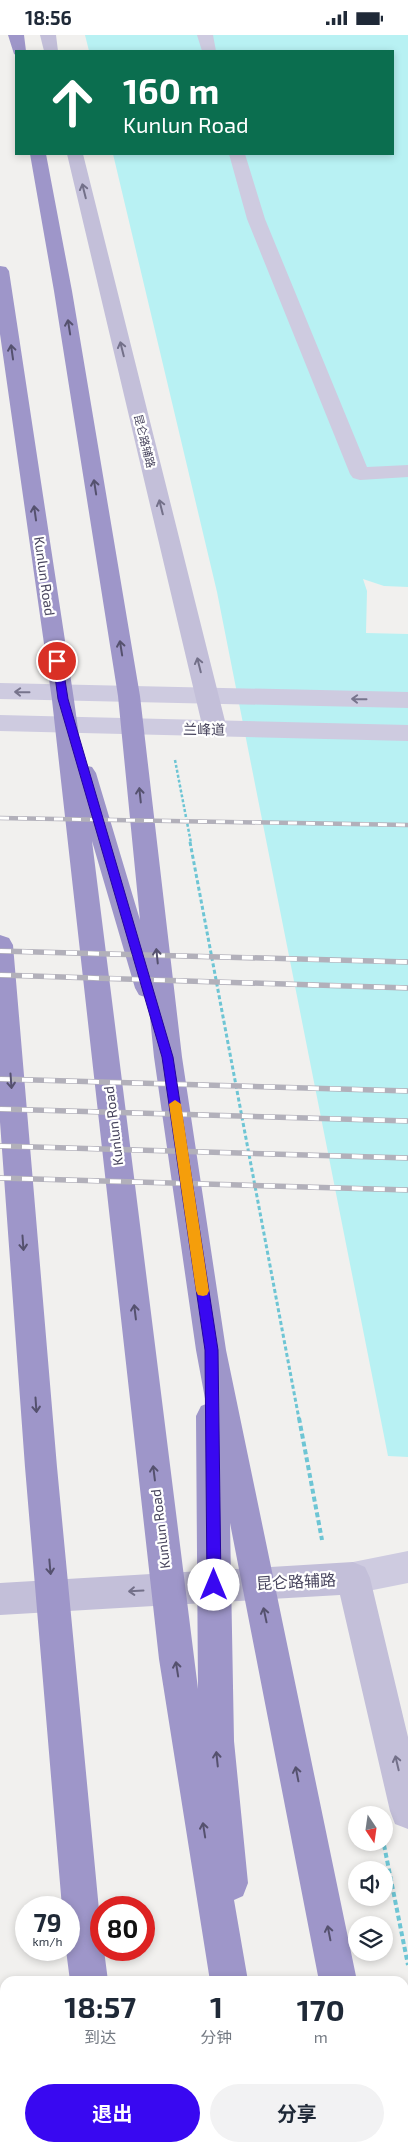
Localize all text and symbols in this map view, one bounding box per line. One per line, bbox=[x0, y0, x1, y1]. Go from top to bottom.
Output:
text: 18:56 bbox=[25, 6, 72, 29]
text: 160 m bbox=[123, 69, 219, 111]
icon: ahead bbox=[40, 70, 105, 135]
text: Kunlun Road bbox=[123, 111, 249, 137]
one-way arrow bbox=[79, 184, 88, 200]
one-way arrow bbox=[64, 319, 74, 335]
one-way arrow bbox=[117, 342, 126, 358]
one-way arrow bbox=[7, 344, 17, 360]
street label: 昆仑路辅路 bbox=[132, 413, 158, 469]
one-way arrow bbox=[90, 480, 100, 496]
one-way arrow bbox=[156, 499, 165, 515]
one-way arrow bbox=[30, 505, 40, 521]
street label: Kunlun Road bbox=[31, 535, 59, 617]
pin bbox=[36, 640, 78, 682]
one-way arrow bbox=[116, 640, 126, 656]
icon: arrive bbox=[43, 647, 71, 675]
one-way arrow bbox=[194, 657, 203, 673]
one-way arrow bbox=[14, 687, 30, 697]
one-way arrow bbox=[352, 695, 368, 704]
street label: 兰峰道 bbox=[183, 720, 225, 738]
one-way arrow bbox=[135, 787, 145, 803]
one-way arrow bbox=[152, 949, 162, 965]
one-way arrow bbox=[6, 1073, 15, 1089]
street label: Kunlun Road bbox=[100, 1085, 126, 1167]
one-way arrow bbox=[19, 1235, 28, 1251]
one-way arrow bbox=[130, 1304, 140, 1320]
one-way arrow bbox=[31, 1397, 41, 1413]
one-way arrow bbox=[149, 1465, 159, 1481]
street label: Kunlun Road bbox=[147, 1488, 173, 1570]
position arrow bbox=[187, 1558, 239, 1610]
one-way arrow bbox=[45, 1559, 55, 1575]
street label: 昆仑路辅路 bbox=[256, 1569, 336, 1593]
one-way arrow bbox=[128, 1586, 144, 1595]
one-way arrow bbox=[260, 1607, 269, 1623]
one-way arrow bbox=[172, 1662, 182, 1678]
one-way arrow bbox=[213, 1751, 222, 1767]
one-way arrow bbox=[392, 1756, 401, 1772]
one-way arrow bbox=[292, 1766, 302, 1782]
north arrow bbox=[348, 1806, 392, 1851]
map controls bbox=[348, 1806, 393, 1961]
one-way arrow bbox=[198, 1822, 208, 1838]
button: sound bbox=[348, 1861, 393, 1906]
speed limit sign: 80 bbox=[90, 1896, 155, 1961]
text: 79 bbox=[34, 1907, 61, 1937]
button: layers bbox=[348, 1916, 393, 1961]
one-way arrow bbox=[324, 1926, 333, 1942]
text: km/h bbox=[33, 1934, 62, 1948]
text: 18:57 bbox=[64, 1988, 136, 2024]
text: 1 bbox=[210, 1988, 223, 2024]
text: 170 bbox=[297, 1991, 345, 2027]
text: 到达 bbox=[84, 2027, 116, 2046]
text: 分钟 bbox=[200, 2027, 233, 2046]
text: m bbox=[314, 2027, 328, 2046]
button: 退出 bbox=[25, 2084, 200, 2142]
button: 分享 bbox=[210, 2084, 384, 2142]

